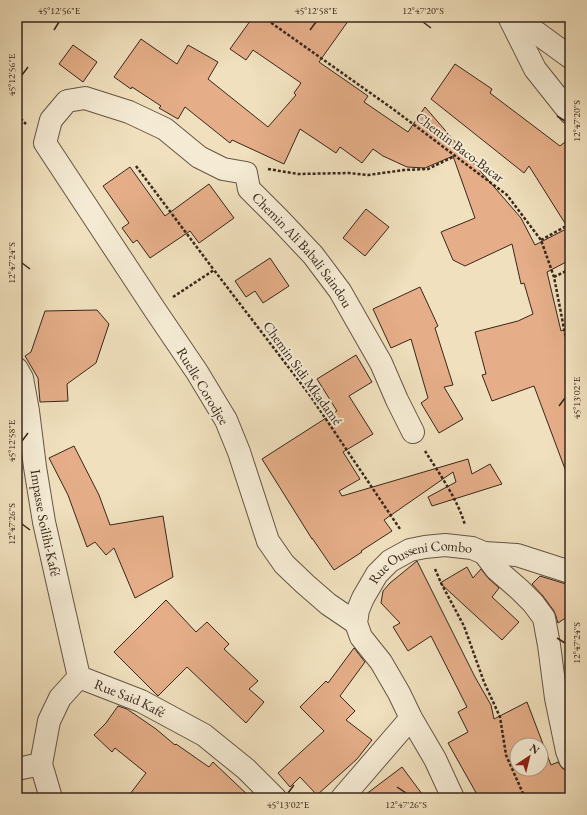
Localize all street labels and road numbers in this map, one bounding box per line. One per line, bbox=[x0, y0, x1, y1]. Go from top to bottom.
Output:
street label: Chemin Baco-Bacar bbox=[412, 108, 508, 186]
street label: Chemin Ali Babali Saindou bbox=[248, 188, 357, 311]
street label: Chemin Sidi Mkadamé bbox=[259, 317, 347, 429]
street label: Ruelle Corodjee bbox=[173, 344, 233, 429]
street label: Impasse Soilihi-Kafé bbox=[27, 468, 65, 578]
street label: Rue Ousseni Combo bbox=[364, 536, 473, 587]
street label: Rue Said Kafé bbox=[92, 675, 169, 722]

